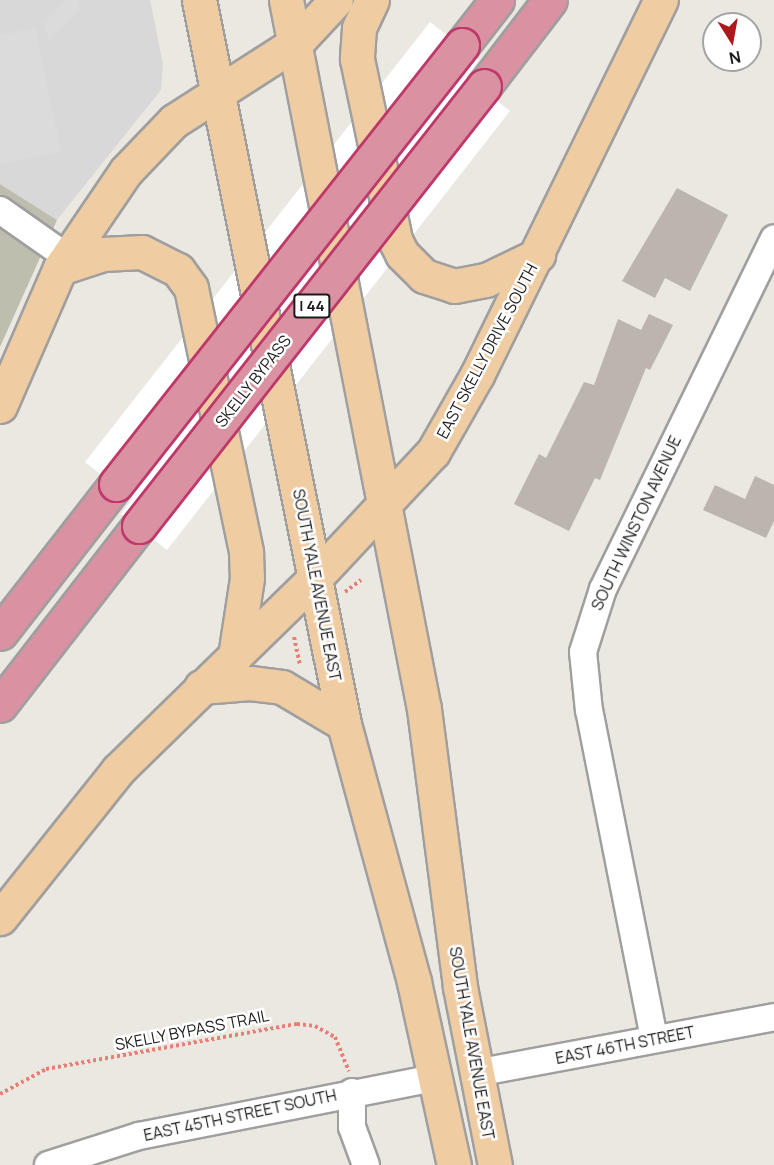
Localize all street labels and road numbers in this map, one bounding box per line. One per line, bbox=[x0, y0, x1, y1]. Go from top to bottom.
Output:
street label: EAST SKELLY DRIVE SOUTH bbox=[432, 260, 542, 442]
road number: I 44 bbox=[292, 294, 332, 318]
street label: SKELLY BYPASS bbox=[211, 331, 295, 431]
street label: SOUTH WINSTON AVENUE bbox=[587, 433, 685, 613]
street label: SOUTH YALE AVENUE EAST bbox=[289, 487, 345, 683]
street label: SOUTH YALE AVENUE EAST bbox=[446, 945, 498, 1141]
street label: SKELLY BYPASS TRAIL bbox=[113, 1006, 271, 1054]
street label: EAST 46TH STREET bbox=[554, 1022, 696, 1068]
street label: EAST 45TH STREET SOUTH bbox=[141, 1085, 339, 1145]

